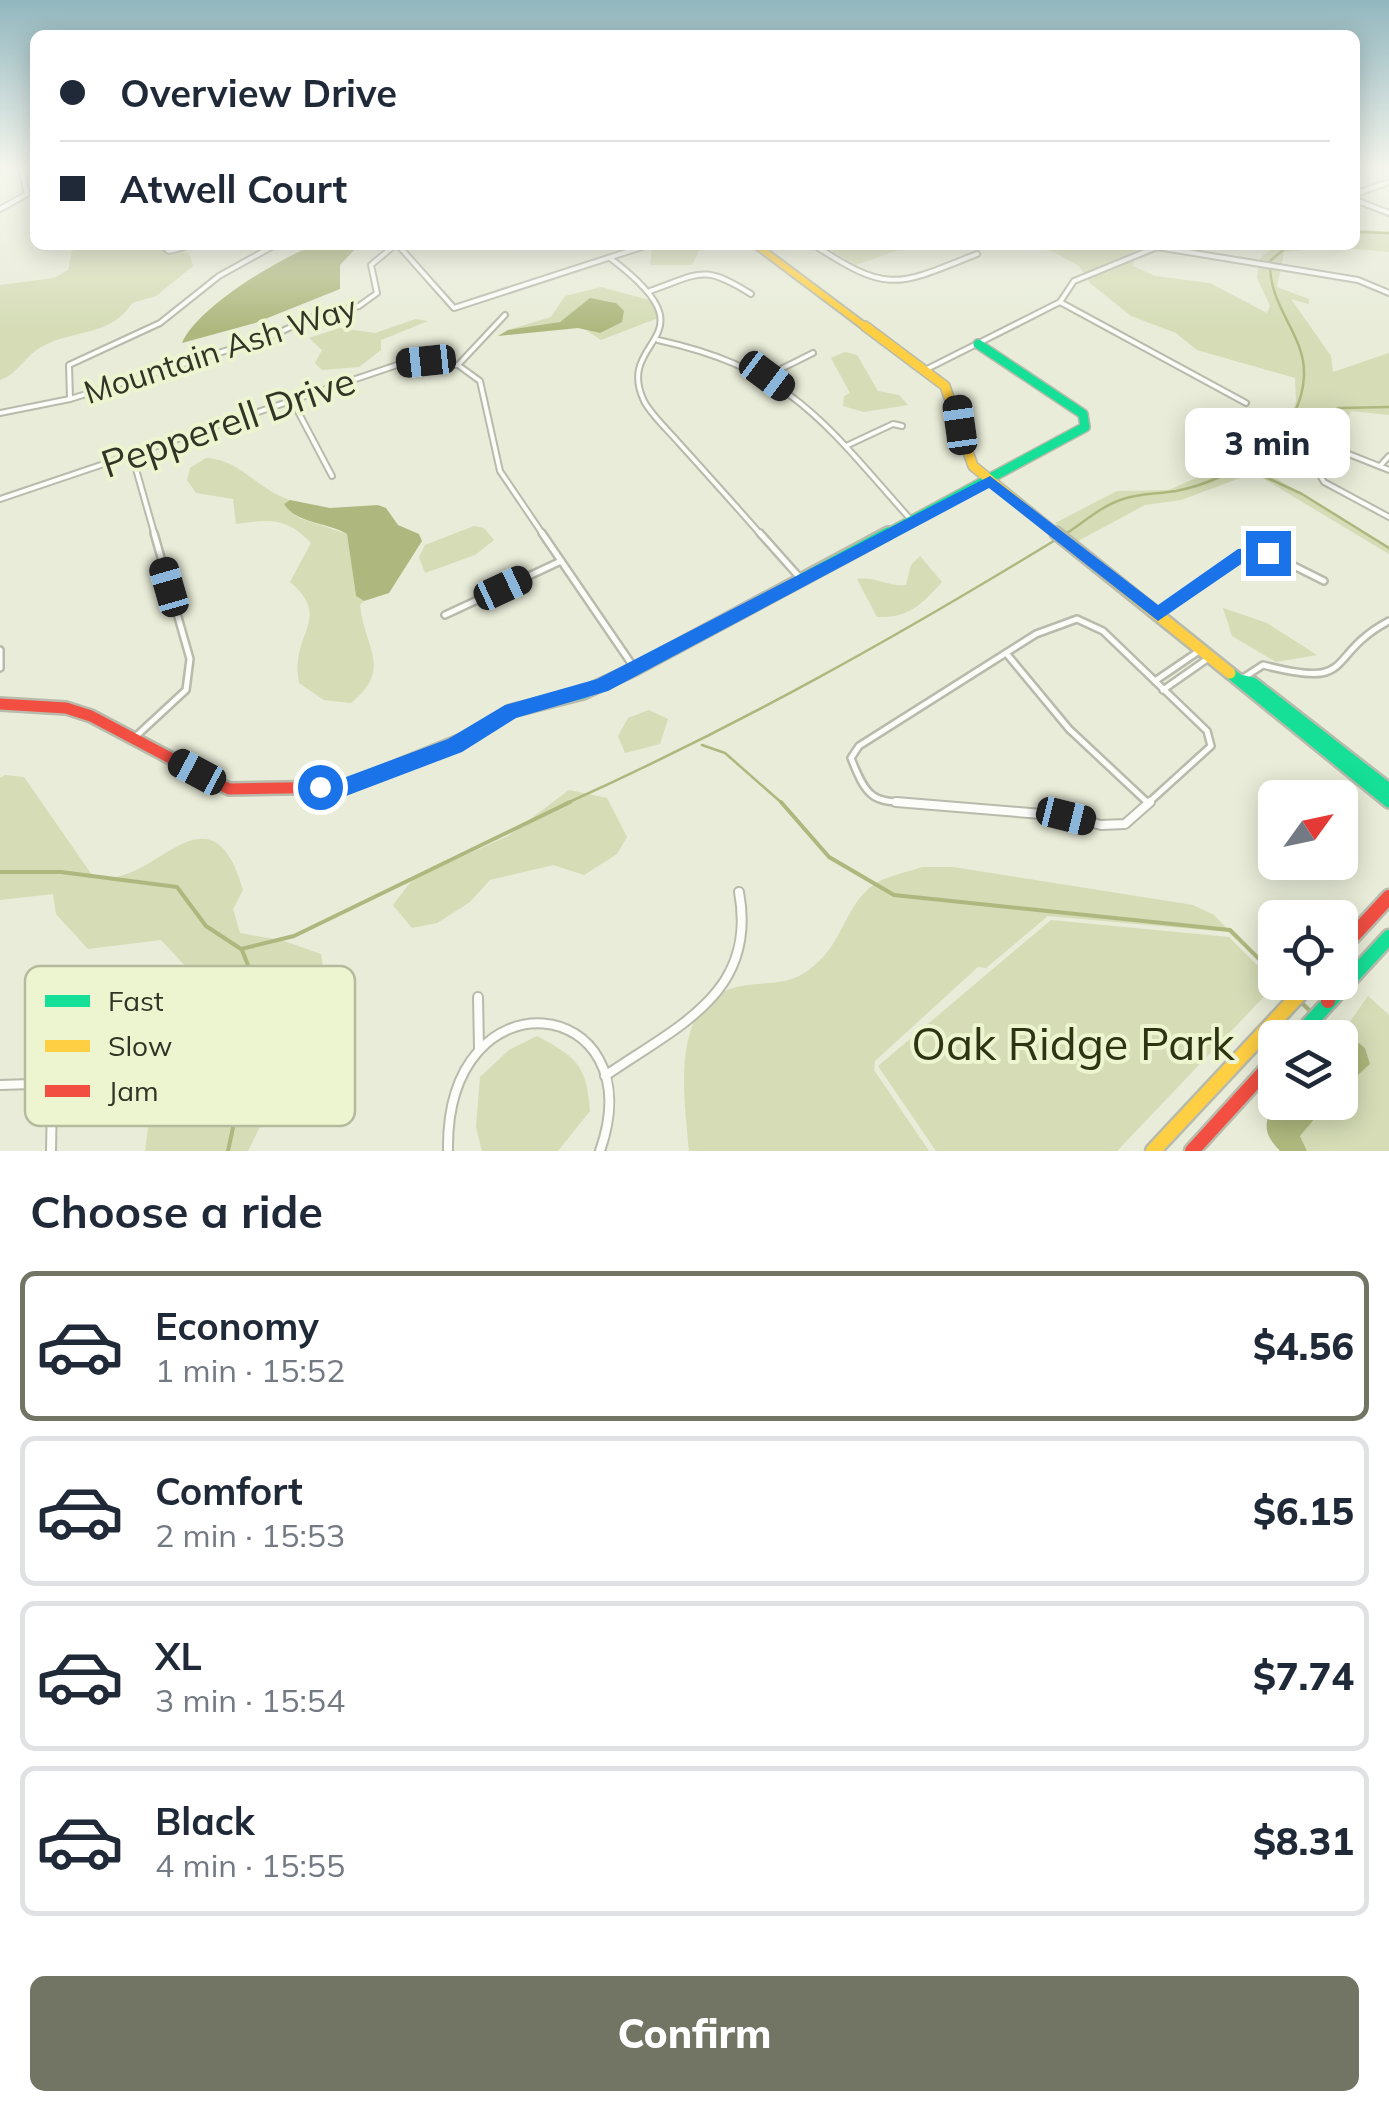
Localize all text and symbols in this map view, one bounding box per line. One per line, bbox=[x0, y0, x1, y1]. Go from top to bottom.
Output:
text: Overview Drive bbox=[120, 69, 397, 117]
text: Atwell Court bbox=[120, 165, 347, 213]
street label: Mountain Ash Way bbox=[79, 286, 361, 412]
car bbox=[395, 343, 457, 379]
car bbox=[734, 346, 800, 406]
street label: Pepperell Drive bbox=[95, 356, 361, 488]
car bbox=[941, 393, 979, 457]
callout: 3 min bbox=[1186, 408, 1350, 478]
text: 3 min bbox=[1225, 423, 1310, 463]
route end bbox=[1246, 531, 1291, 576]
car bbox=[146, 554, 192, 620]
car bbox=[469, 562, 537, 614]
car bbox=[163, 745, 231, 799]
route start bbox=[298, 765, 343, 810]
north arrow bbox=[1258, 780, 1358, 880]
map controls bbox=[1258, 780, 1358, 1120]
car bbox=[1033, 794, 1099, 838]
button: locate bbox=[1258, 900, 1358, 1000]
legend bbox=[25, 966, 355, 1126]
text: Fast bbox=[108, 983, 164, 1018]
park label: Oak Ridge Park bbox=[911, 1015, 1236, 1071]
button: layers bbox=[1258, 1020, 1358, 1120]
text: Slow bbox=[108, 1028, 172, 1063]
text: Jam bbox=[108, 1073, 159, 1108]
text: Choose a ride bbox=[30, 1183, 323, 1239]
icon: car bbox=[35, 1301, 125, 1391]
text: Economy bbox=[155, 1302, 319, 1350]
text: $4.56 bbox=[1253, 1322, 1354, 1370]
text: 1 min · 15:52 bbox=[155, 1350, 345, 1390]
icon: car bbox=[35, 1466, 125, 1556]
text: Comfort bbox=[155, 1467, 303, 1515]
text: $6.15 bbox=[1253, 1487, 1354, 1535]
text: 2 min · 15:53 bbox=[155, 1515, 345, 1555]
icon: car bbox=[35, 1631, 125, 1721]
text: XL bbox=[155, 1632, 202, 1680]
text: $7.74 bbox=[1253, 1652, 1354, 1700]
text: 3 min · 15:54 bbox=[155, 1680, 345, 1720]
icon: car bbox=[35, 1796, 125, 1886]
text: Black bbox=[155, 1797, 255, 1845]
text: $8.31 bbox=[1253, 1817, 1354, 1865]
text: 4 min · 15:55 bbox=[155, 1845, 345, 1885]
button: Confirm bbox=[30, 1976, 1359, 2091]

